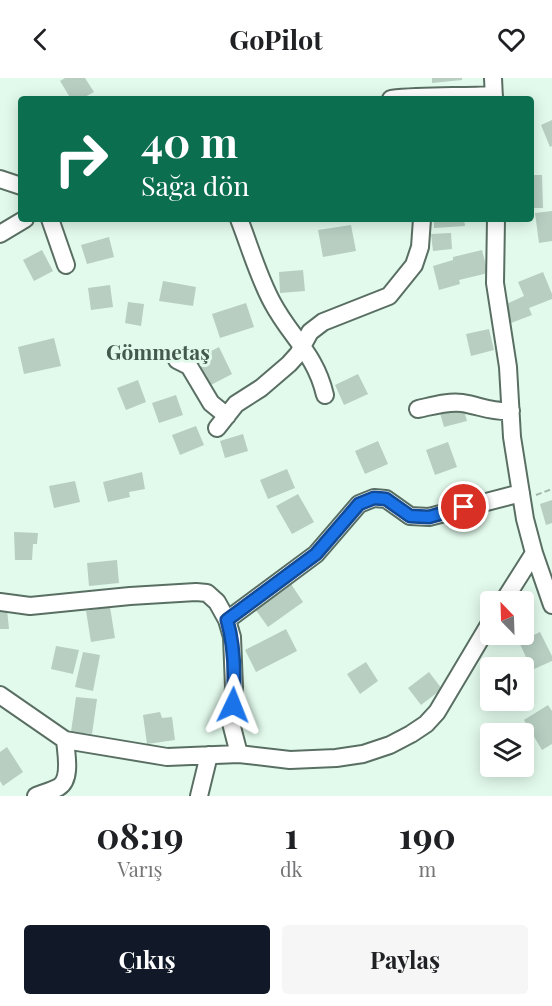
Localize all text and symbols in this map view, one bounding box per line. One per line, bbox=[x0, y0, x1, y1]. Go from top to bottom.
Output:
text: GoPilot bbox=[229, 21, 323, 57]
icon: back bbox=[24, 23, 57, 56]
icon: heart bbox=[495, 23, 528, 56]
text: 40 m bbox=[141, 113, 238, 169]
icon: right bbox=[42, 120, 120, 198]
text: Sağa dön bbox=[141, 167, 249, 203]
district label: Gömmetaş bbox=[106, 337, 210, 365]
pin bbox=[438, 481, 489, 532]
icon: arrive bbox=[447, 490, 480, 523]
north arrow bbox=[480, 591, 534, 645]
map controls bbox=[480, 591, 534, 777]
button: sound bbox=[480, 657, 534, 711]
position arrow bbox=[201, 673, 265, 737]
button: layers bbox=[480, 723, 534, 777]
text: 08:19 bbox=[96, 810, 184, 858]
text: 1 bbox=[284, 810, 298, 858]
text: 190 bbox=[399, 810, 456, 858]
text: Varış bbox=[117, 855, 163, 882]
text: dk bbox=[280, 855, 303, 882]
text: m bbox=[418, 855, 436, 882]
button: Çıkış bbox=[24, 925, 270, 994]
button: Paylaş bbox=[282, 925, 528, 994]

